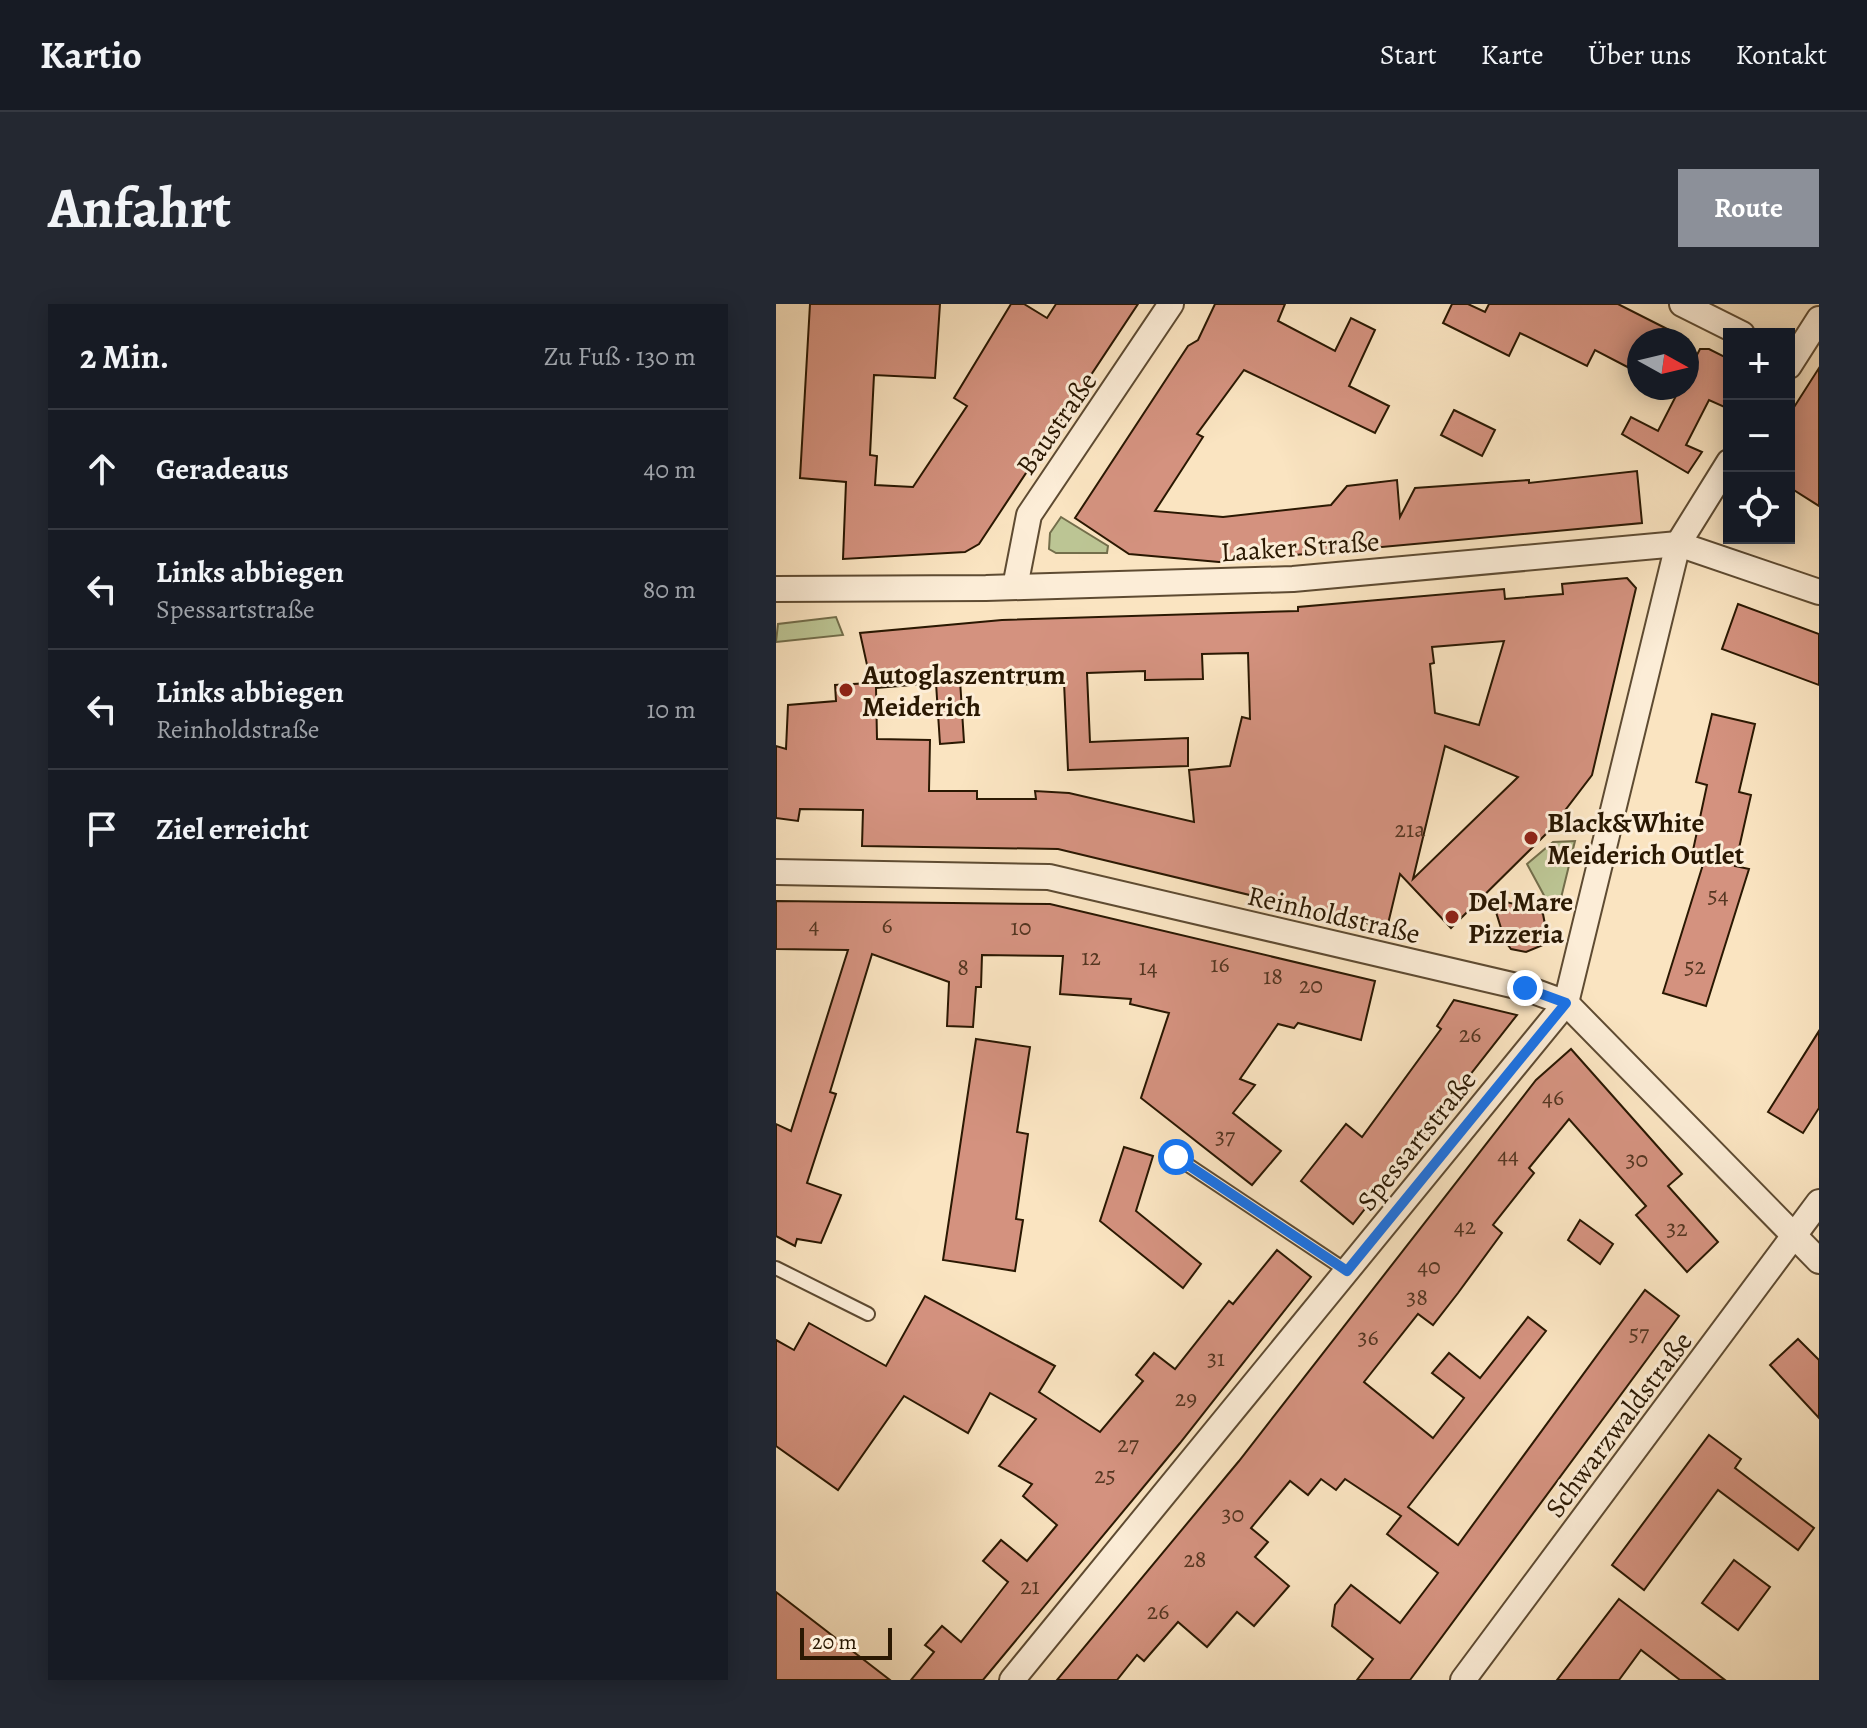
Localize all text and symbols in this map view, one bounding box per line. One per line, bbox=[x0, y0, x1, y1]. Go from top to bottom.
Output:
text: Kartio bbox=[40, 29, 142, 81]
text: Start bbox=[1380, 36, 1437, 74]
text: Karte bbox=[1481, 36, 1544, 74]
text: Über uns bbox=[1588, 36, 1692, 74]
text: Kontakt bbox=[1736, 36, 1827, 74]
button: Route bbox=[1678, 169, 1819, 247]
text: Anfahrt bbox=[48, 170, 231, 246]
north arrow bbox=[1627, 328, 1699, 400]
map controls bbox=[1723, 328, 1795, 544]
button: + bbox=[1723, 328, 1795, 400]
text: 2 Min. bbox=[80, 333, 169, 380]
text: Zu Fuß · 130 m bbox=[544, 339, 696, 374]
street label: Baustraße bbox=[1007, 364, 1106, 483]
button: − bbox=[1723, 400, 1795, 472]
icon: ahead bbox=[80, 447, 124, 491]
text: Geradeaus bbox=[156, 449, 289, 489]
text: 40 m bbox=[644, 452, 696, 487]
button: locate bbox=[1723, 472, 1795, 544]
street label: Laaker Straße bbox=[1219, 522, 1381, 572]
text: Links abbiegen bbox=[156, 552, 344, 592]
icon: left bbox=[80, 567, 124, 611]
text: 80 m bbox=[643, 572, 696, 607]
text: Spessartstraße bbox=[156, 592, 315, 627]
place label: Autoglaszentrum Meiderich bbox=[861, 656, 1066, 726]
text: Links abbiegen bbox=[156, 672, 344, 712]
marker: Autoglaszentrum Meiderich bbox=[837, 681, 855, 699]
icon: left bbox=[80, 687, 124, 731]
text: 10 m bbox=[646, 692, 696, 727]
text: Reinholdstraße bbox=[156, 712, 319, 747]
place label: Black&White Meiderich Outlet bbox=[1547, 804, 1744, 874]
icon: arrive bbox=[80, 807, 124, 851]
text: Ziel erreicht bbox=[156, 809, 309, 849]
house number: 21a bbox=[1395, 813, 1426, 845]
marker: Black&White Meiderich Outlet bbox=[1522, 829, 1540, 847]
street label: Reinholdstraße bbox=[1244, 877, 1424, 953]
house number: 54 bbox=[1707, 879, 1729, 911]
place label: Del Mare Pizzeria bbox=[1468, 883, 1573, 953]
marker: Del Mare Pizzeria bbox=[1443, 908, 1461, 926]
house number: 4 bbox=[809, 909, 820, 941]
house number: 6 bbox=[881, 909, 893, 941]
house number: 10 bbox=[1011, 911, 1032, 943]
house number: 12 bbox=[1081, 941, 1101, 973]
house number: 16 bbox=[1210, 948, 1230, 980]
house number: 52 bbox=[1684, 950, 1706, 982]
house number: 8 bbox=[957, 951, 969, 983]
house number: 14 bbox=[1138, 951, 1158, 983]
house number: 18 bbox=[1263, 960, 1283, 992]
house number: 20 bbox=[1299, 969, 1323, 1001]
route end bbox=[1507, 970, 1543, 1006]
house number: 26 bbox=[1459, 1018, 1481, 1050]
street label: Spessartstraße bbox=[1348, 1062, 1485, 1219]
house number: 46 bbox=[1542, 1081, 1564, 1113]
house number: 37 bbox=[1215, 1120, 1236, 1152]
route start bbox=[1158, 1139, 1194, 1175]
house number: 44 bbox=[1497, 1139, 1519, 1171]
house number: 30 bbox=[1626, 1143, 1648, 1175]
house number: 42 bbox=[1454, 1210, 1476, 1242]
house number: 32 bbox=[1666, 1212, 1688, 1244]
house number: 40 bbox=[1417, 1250, 1441, 1282]
house number: 38 bbox=[1406, 1281, 1428, 1313]
house number: 57 bbox=[1629, 1317, 1650, 1349]
house number: 36 bbox=[1357, 1321, 1379, 1353]
street label: Schwarzwaldstraße bbox=[1536, 1324, 1701, 1525]
house number: 31 bbox=[1207, 1342, 1225, 1374]
house number: 29 bbox=[1175, 1382, 1197, 1414]
house number: 27 bbox=[1117, 1428, 1140, 1460]
house number: 25 bbox=[1094, 1459, 1116, 1491]
house number: 30 bbox=[1222, 1498, 1244, 1530]
house number: 28 bbox=[1183, 1543, 1207, 1575]
house number: 21 bbox=[1020, 1570, 1040, 1602]
house number: 26 bbox=[1147, 1595, 1169, 1627]
scale bar bbox=[800, 1624, 892, 1660]
text: 20 m bbox=[812, 1627, 857, 1657]

